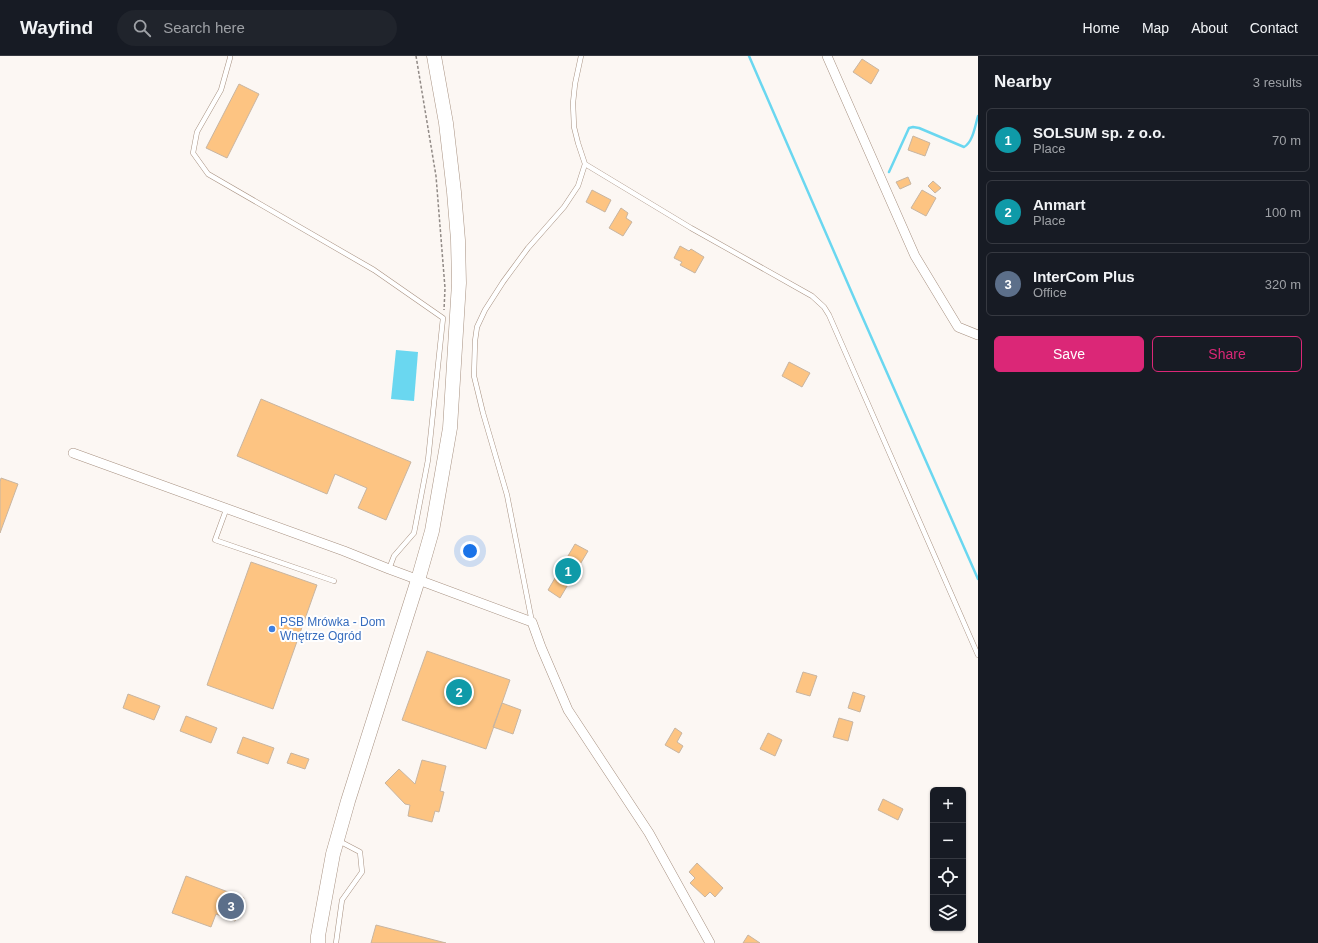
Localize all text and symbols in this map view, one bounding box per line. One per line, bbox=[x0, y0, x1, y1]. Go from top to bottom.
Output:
search box bbox=[117, 10, 397, 46]
text: Wayfind bbox=[20, 17, 93, 38]
icon: search bbox=[131, 17, 153, 39]
text: Search here bbox=[163, 19, 245, 36]
text: Home bbox=[1083, 20, 1120, 36]
text: Map bbox=[1142, 20, 1169, 36]
text: About bbox=[1191, 20, 1228, 36]
text: Contact bbox=[1250, 20, 1298, 36]
text: Nearby bbox=[994, 72, 1052, 91]
text: 3 results bbox=[1253, 75, 1302, 90]
text: SOLSUM sp. z o.o. bbox=[1033, 124, 1166, 141]
text: 1 bbox=[1004, 133, 1012, 148]
text: 70 m bbox=[1272, 133, 1301, 148]
text: Place bbox=[1033, 141, 1066, 156]
text: Anmart bbox=[1033, 196, 1086, 213]
text: 2 bbox=[1004, 205, 1012, 220]
text: 100 m bbox=[1265, 205, 1301, 220]
text: Place bbox=[1033, 213, 1066, 228]
text: InterCom Plus bbox=[1033, 268, 1135, 285]
text: 3 bbox=[1004, 277, 1012, 292]
text: 320 m bbox=[1265, 277, 1301, 292]
text: Office bbox=[1033, 285, 1067, 300]
button: Save bbox=[994, 336, 1144, 372]
button: Share bbox=[1152, 336, 1302, 372]
your location bbox=[460, 541, 480, 561]
pin: 1 bbox=[555, 556, 581, 586]
place label: PSB Mrówka - Dom Wnętrze Ogród bbox=[280, 615, 385, 643]
marker: PSB Mrówka - Dom Wnętrze Ogród bbox=[267, 624, 277, 634]
pin: 2 bbox=[446, 677, 472, 707]
map controls bbox=[930, 787, 966, 931]
button: + bbox=[930, 787, 966, 823]
button: − bbox=[930, 823, 966, 859]
button: locate bbox=[930, 859, 966, 895]
pin: 3 bbox=[218, 891, 244, 921]
button: layers bbox=[930, 895, 966, 931]

